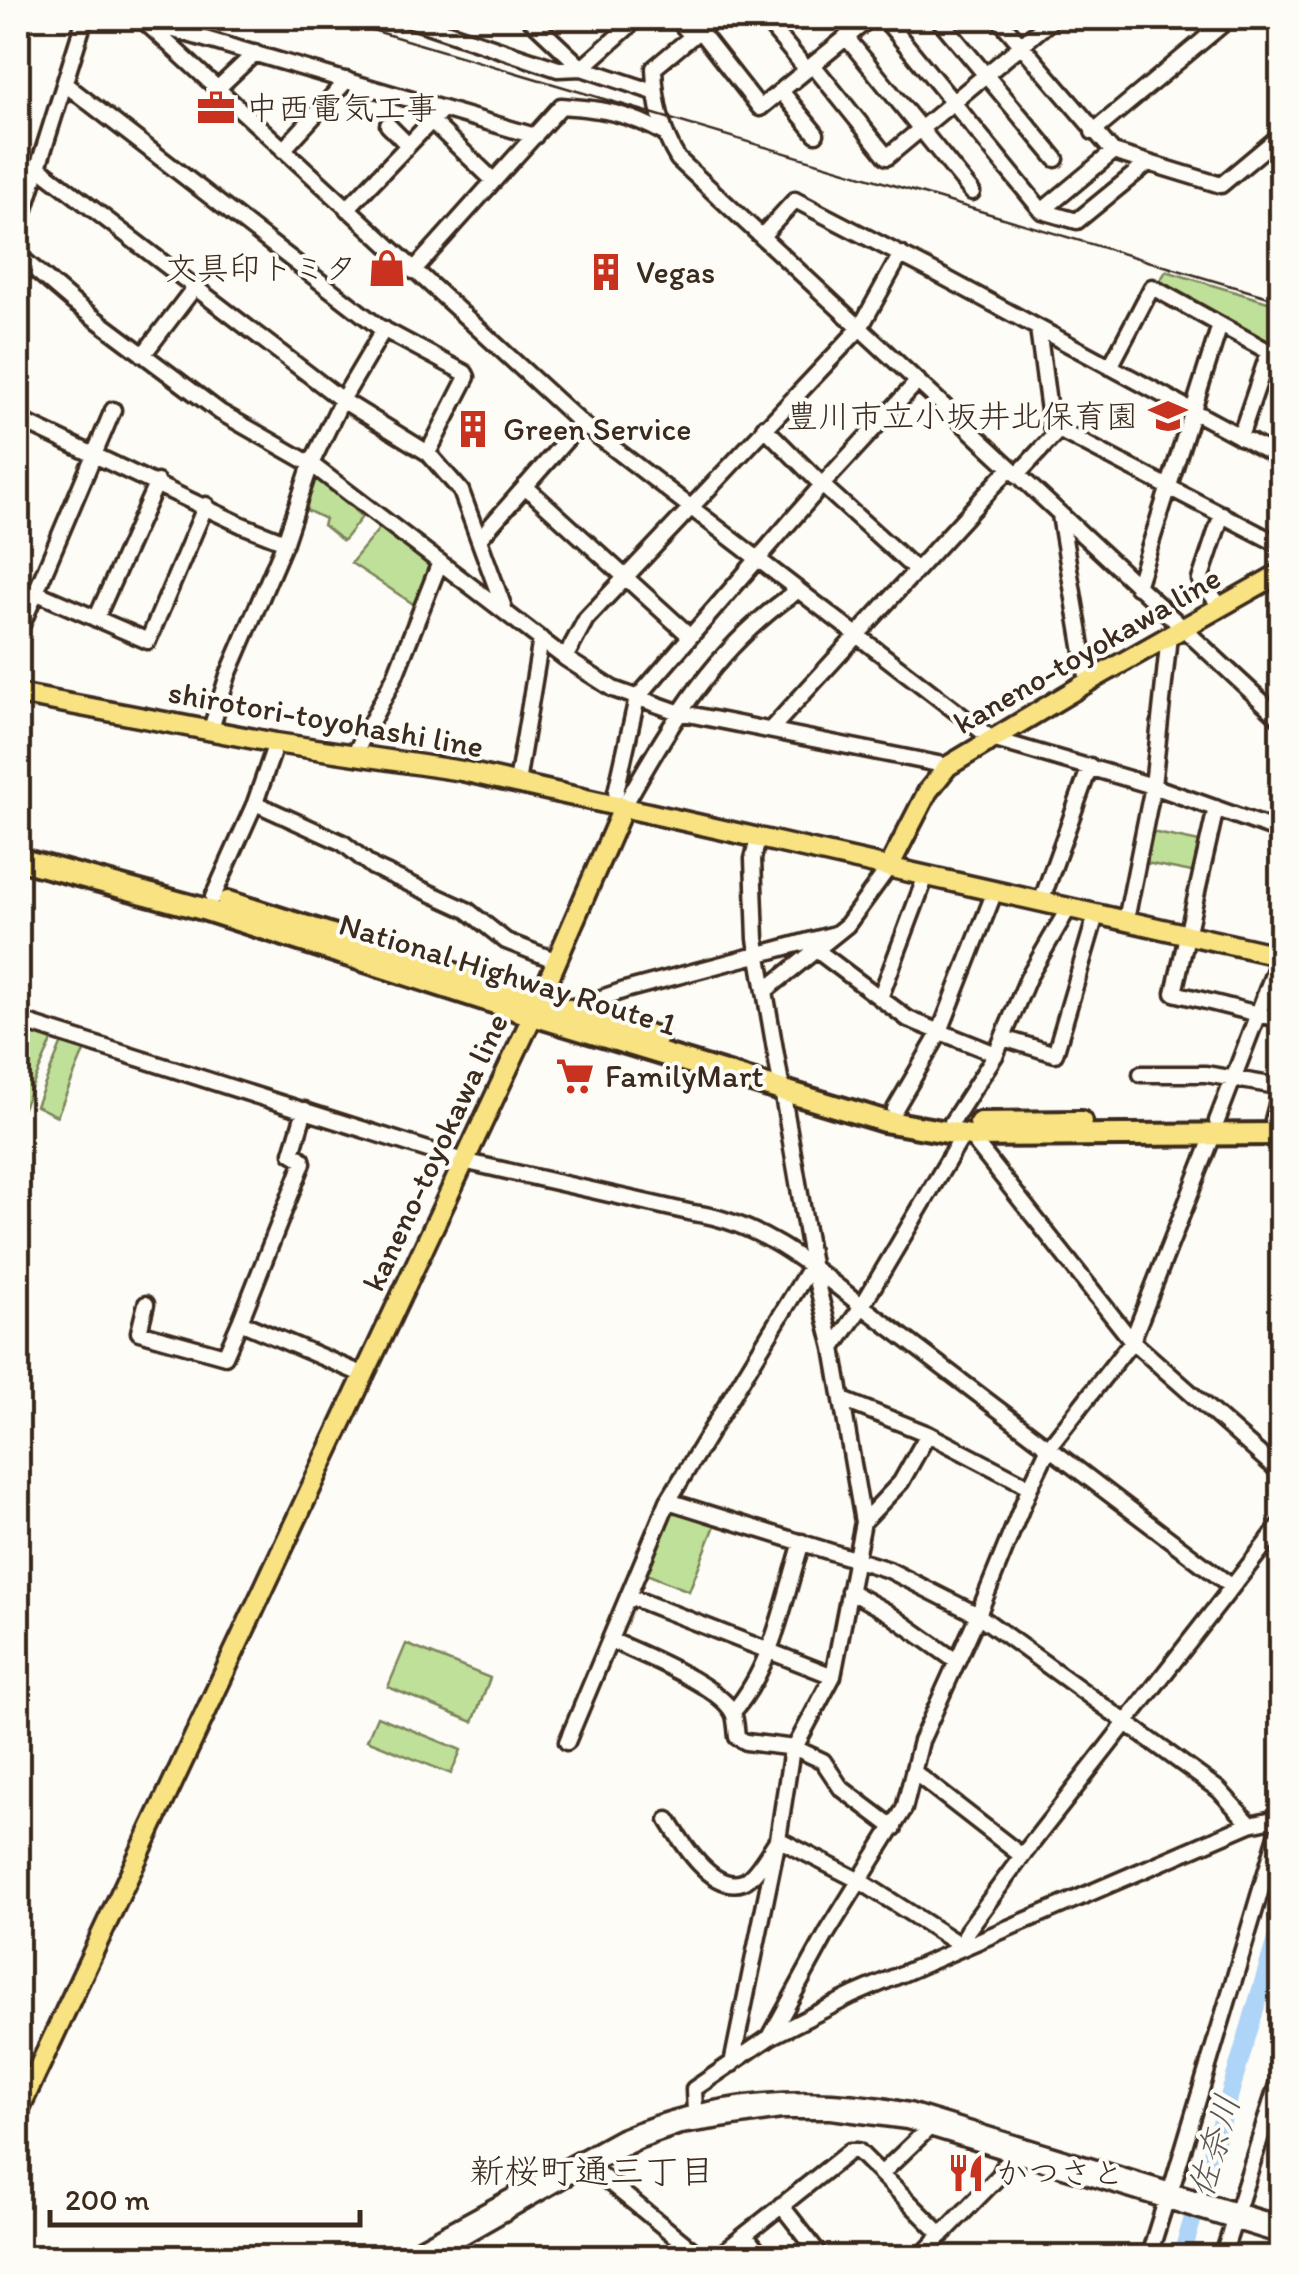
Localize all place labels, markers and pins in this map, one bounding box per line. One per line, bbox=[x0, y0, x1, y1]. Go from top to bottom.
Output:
office icon: 中西電気工事 bbox=[195, 87, 237, 129]
place label: 中西電気工事 bbox=[246, 89, 438, 127]
shop icon: 文具印トミタ bbox=[366, 247, 408, 289]
place label: 文具印トミタ bbox=[165, 249, 357, 287]
building icon: Vegas bbox=[585, 251, 627, 293]
place label: Vegas bbox=[636, 253, 715, 291]
school or university icon: 豊川市立小坂井北保育園 bbox=[1147, 395, 1189, 437]
place label: 豊川市立小坂井北保育園 bbox=[786, 397, 1138, 435]
building icon: Green Service bbox=[452, 408, 494, 450]
place label: Green Service bbox=[503, 410, 691, 448]
supermarket icon: FamilyMart bbox=[554, 1055, 596, 1097]
place label: FamilyMart bbox=[605, 1057, 763, 1095]
restaurant icon: かつさと bbox=[945, 2152, 987, 2194]
place label: かつさと bbox=[996, 2154, 1124, 2192]

